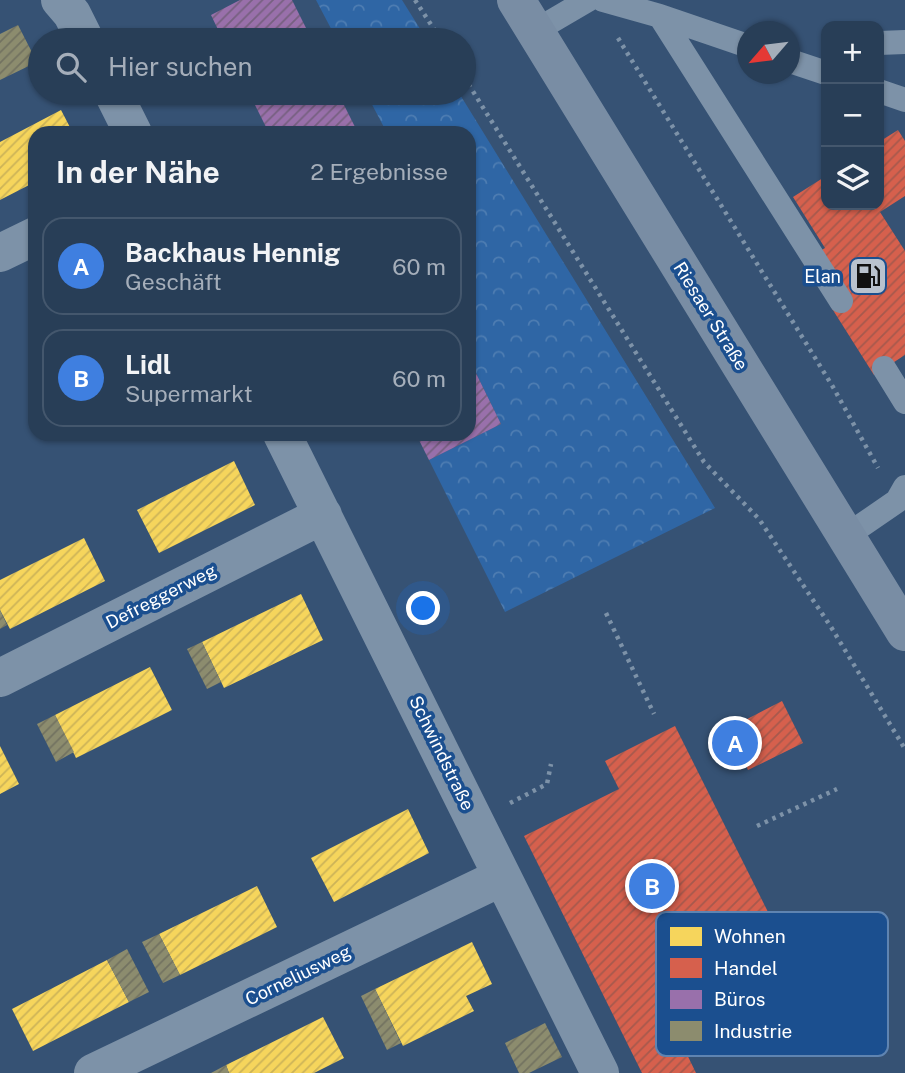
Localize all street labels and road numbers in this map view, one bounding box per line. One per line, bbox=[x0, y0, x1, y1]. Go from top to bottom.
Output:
street label: Riesaer Straße bbox=[669, 258, 753, 374]
street label: Defreggerweg bbox=[102, 559, 220, 633]
street label: Schwindstraße bbox=[405, 692, 479, 814]
street label: Corneliusweg bbox=[242, 940, 354, 1010]

